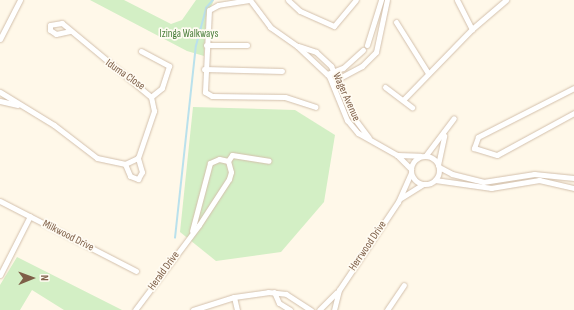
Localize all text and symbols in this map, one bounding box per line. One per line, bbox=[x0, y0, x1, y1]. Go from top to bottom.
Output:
park label: Izinga Walkways bbox=[160, 27, 218, 41]
street label: Iduma Close bbox=[103, 57, 147, 93]
street label: Wager Avenue bbox=[329, 71, 363, 123]
street label: Milkwood Drive bbox=[40, 217, 96, 255]
street label: Herrwood Drive bbox=[347, 219, 389, 273]
street label: Herald Drive bbox=[145, 249, 183, 293]
north arrow bbox=[12, 258, 52, 298]
text: N bbox=[38, 275, 51, 281]

